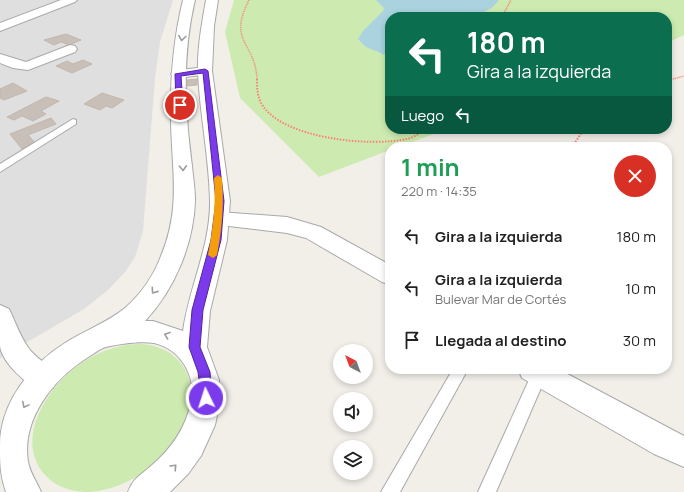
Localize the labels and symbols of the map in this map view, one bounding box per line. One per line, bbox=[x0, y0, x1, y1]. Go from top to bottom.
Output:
one-way arrow bbox=[177, 35, 186, 41]
pin bbox=[163, 88, 197, 122]
one-way arrow bbox=[178, 165, 187, 171]
one-way arrow bbox=[152, 287, 159, 294]
one-way arrow bbox=[163, 332, 170, 340]
north arrow bbox=[333, 344, 373, 384]
position arrow bbox=[185, 377, 227, 419]
one-way arrow bbox=[22, 401, 29, 409]
one-way arrow bbox=[169, 464, 176, 472]

